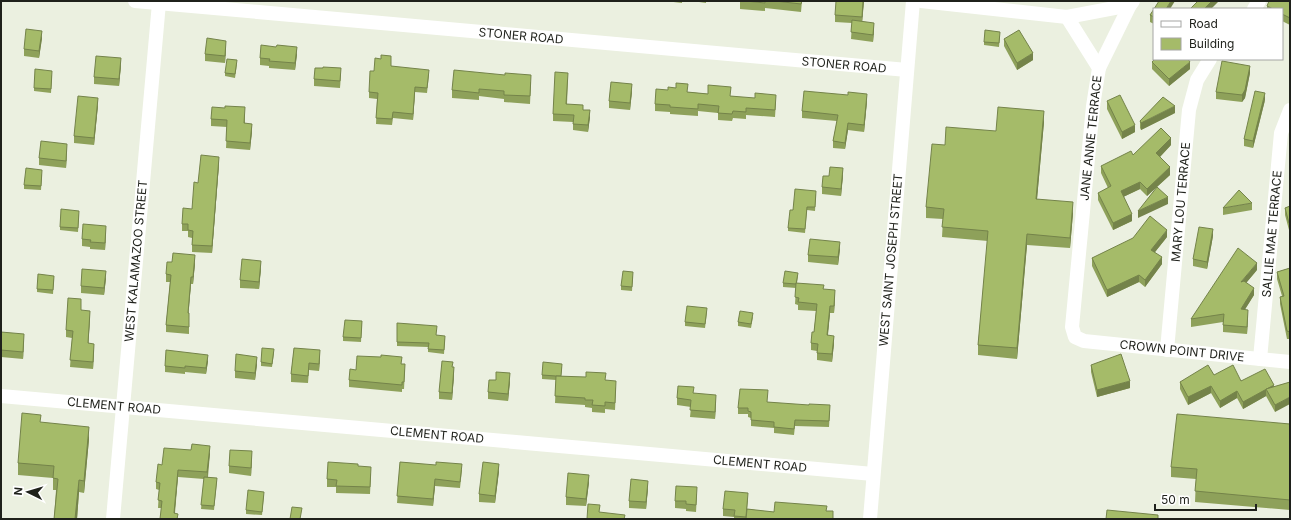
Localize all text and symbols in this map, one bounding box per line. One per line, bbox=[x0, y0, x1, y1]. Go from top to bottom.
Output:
legend bbox=[1153, 8, 1283, 60]
text: Road bbox=[1189, 16, 1218, 31]
street label: STONER ROAD bbox=[478, 24, 564, 47]
text: Building bbox=[1189, 36, 1234, 51]
street label: STONER ROAD bbox=[801, 53, 887, 76]
street label: JANE ANNE TERRACE bbox=[1076, 75, 1105, 201]
street label: MARY LOU TERRACE bbox=[1168, 141, 1193, 263]
street label: SALLIE MAE TERRACE bbox=[1258, 170, 1285, 298]
street label: WEST SAINT JOSEPH STREET bbox=[875, 173, 906, 347]
street label: WEST KALAMAZOO STREET bbox=[121, 179, 150, 343]
street label: CROWN POINT DRIVE bbox=[1119, 336, 1245, 365]
street label: CLEMENT ROAD bbox=[66, 394, 162, 417]
street label: CLEMENT ROAD bbox=[389, 423, 485, 446]
street label: CLEMENT ROAD bbox=[712, 452, 808, 475]
north arrow bbox=[8, 472, 48, 512]
text: N bbox=[11, 486, 25, 496]
scale bar bbox=[1155, 486, 1256, 512]
text: 50 m bbox=[1161, 492, 1190, 507]

